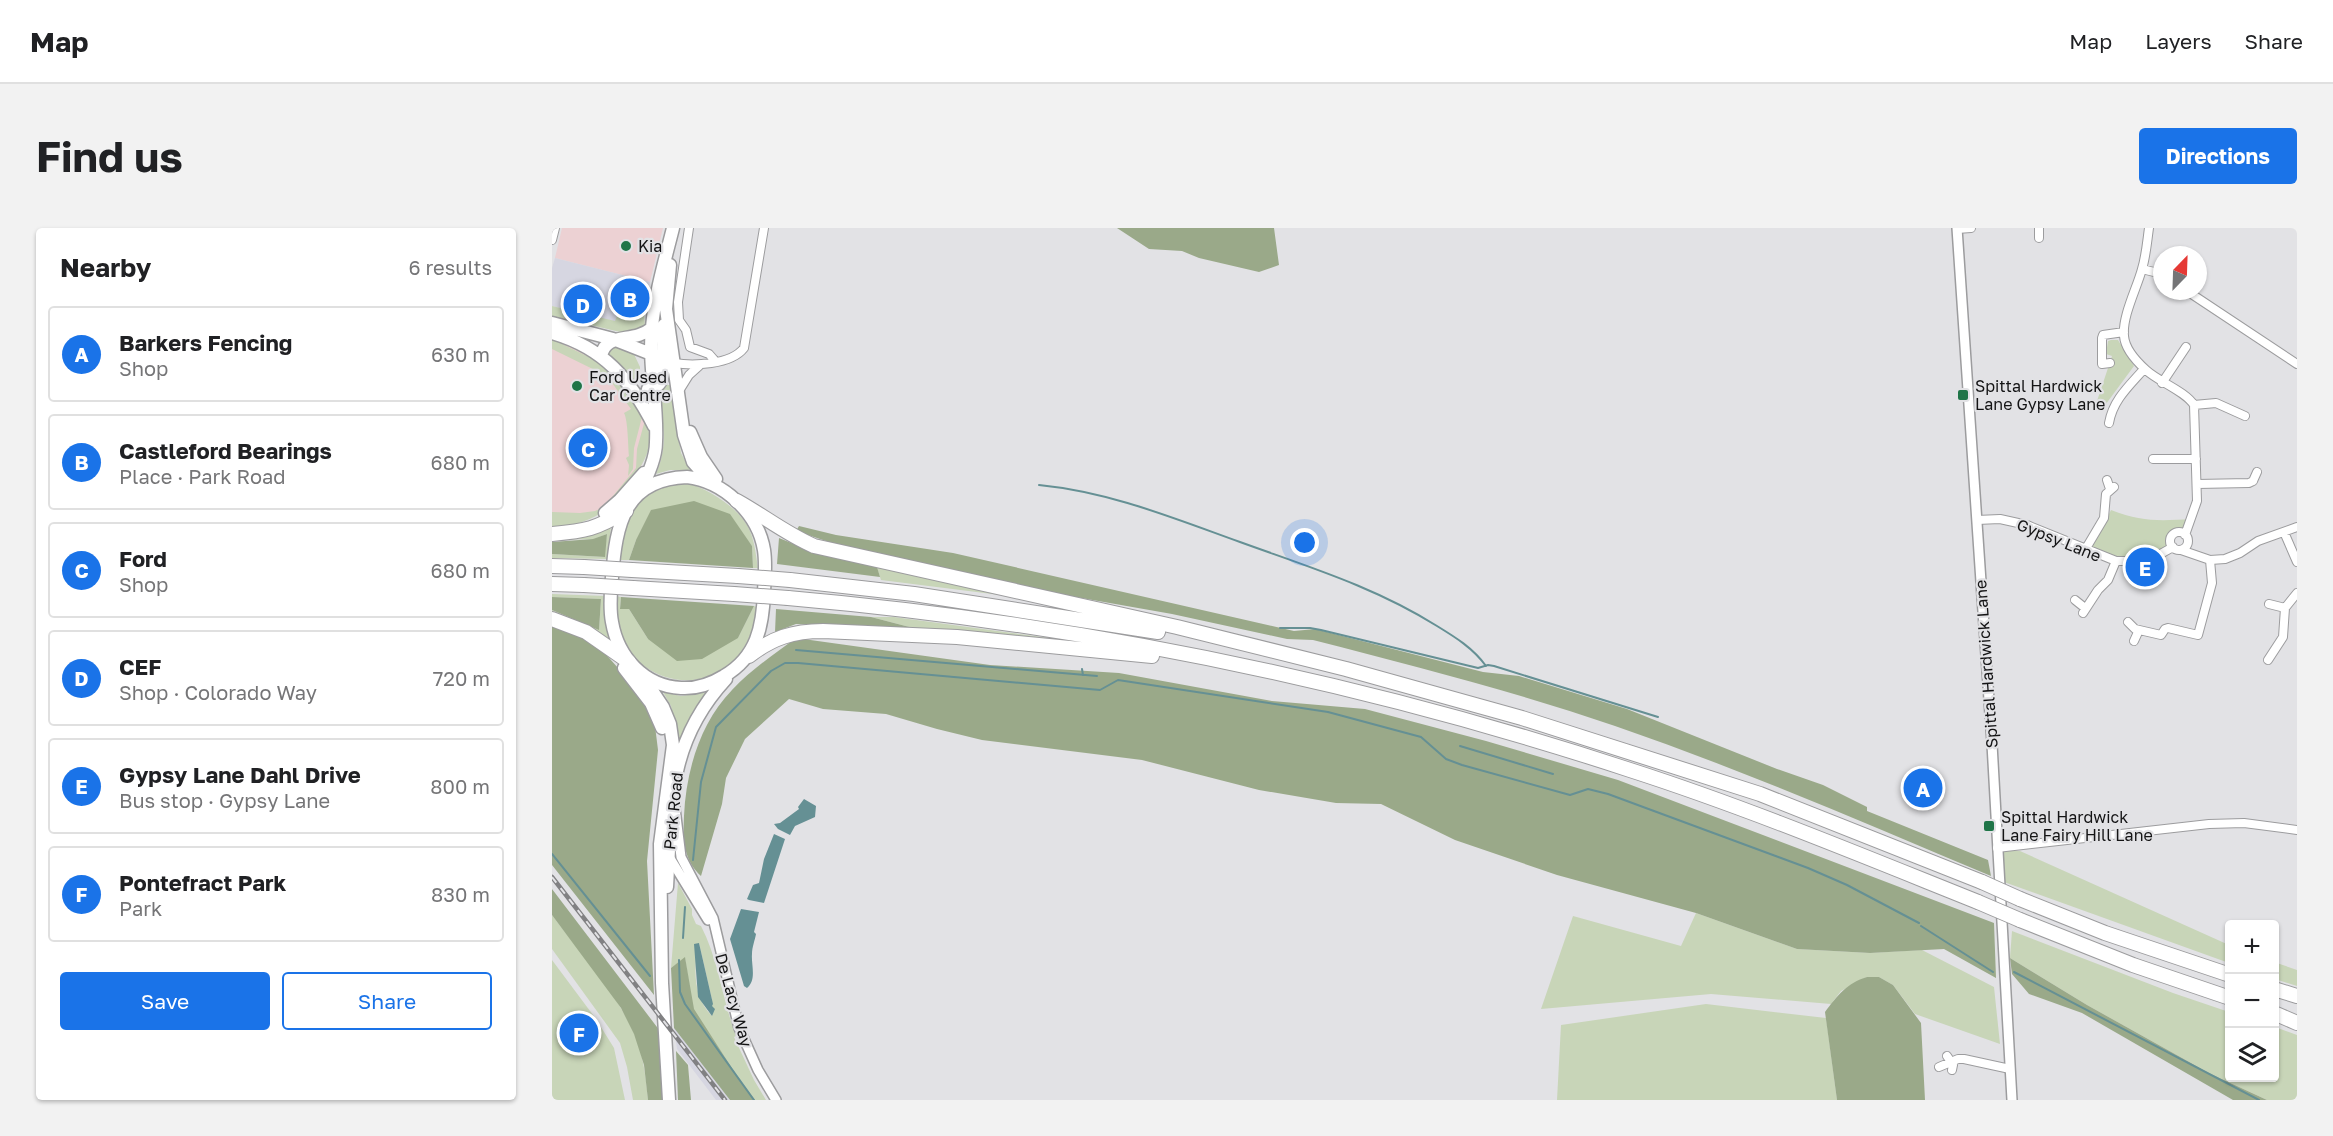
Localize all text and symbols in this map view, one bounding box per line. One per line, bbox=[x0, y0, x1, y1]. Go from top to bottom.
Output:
text: Map bbox=[30, 25, 88, 58]
text: Map bbox=[2069, 28, 2112, 54]
text: Layers bbox=[2145, 28, 2212, 54]
text: Share bbox=[2245, 28, 2303, 54]
button: Directions bbox=[2139, 128, 2297, 184]
text: Find us bbox=[36, 131, 183, 181]
place label: Kia bbox=[638, 236, 662, 256]
marker: Kia bbox=[619, 239, 633, 253]
north arrow bbox=[2153, 246, 2207, 300]
text: Nearby bbox=[60, 252, 151, 283]
text: 6 results bbox=[408, 255, 492, 279]
pin: B bbox=[610, 276, 650, 320]
pin: D bbox=[564, 282, 603, 326]
text: Barkers Fencing bbox=[119, 329, 292, 356]
text: A bbox=[74, 342, 89, 366]
text: 630 m bbox=[431, 342, 490, 366]
text: Shop bbox=[119, 356, 168, 380]
place label: Ford Used Car Centre bbox=[589, 367, 671, 405]
place label: Spittal Hardwick Lane Gypsy Lane bbox=[1975, 376, 2105, 414]
marker: Ford Used Car Centre bbox=[570, 379, 584, 393]
marker: Spittal Hardwick Lane Gypsy Lane bbox=[1956, 388, 1970, 402]
pin: C bbox=[568, 426, 608, 470]
text: Castleford Bearings bbox=[119, 437, 332, 464]
text: B bbox=[74, 450, 89, 474]
text: 680 m bbox=[431, 450, 490, 474]
text: Place · Park Road bbox=[119, 464, 286, 488]
street label: Gypsy Lane bbox=[2014, 514, 2104, 566]
your location bbox=[1290, 528, 1319, 557]
pin: E bbox=[2126, 544, 2164, 590]
text: Ford bbox=[119, 545, 167, 572]
text: C bbox=[74, 558, 89, 582]
text: 680 m bbox=[431, 558, 490, 582]
text: Shop bbox=[119, 572, 168, 596]
street label: Spittal Hardwick Lane bbox=[1970, 579, 2002, 749]
text: CEF bbox=[119, 653, 161, 680]
text: D bbox=[74, 666, 89, 690]
text: 720 m bbox=[433, 666, 490, 690]
text: Shop · Colorado Way bbox=[119, 680, 317, 704]
text: Gypsy Lane Dahl Drive bbox=[119, 761, 361, 788]
pin: A bbox=[1904, 766, 1942, 810]
street label: Park Road bbox=[659, 771, 687, 851]
text: E bbox=[75, 774, 88, 798]
text: 800 m bbox=[430, 774, 490, 798]
text: Bus stop · Gypsy Lane bbox=[119, 788, 330, 812]
place label: Spittal Hardwick Lane Fairy Hill Lane bbox=[2001, 807, 2153, 845]
marker: Spittal Hardwick Lane Fairy Hill Lane bbox=[1982, 819, 1996, 833]
text: Pontefract Park bbox=[119, 869, 286, 896]
text: F bbox=[76, 882, 87, 906]
text: 830 m bbox=[431, 882, 490, 906]
text: Park bbox=[119, 896, 162, 920]
map controls bbox=[2225, 920, 2279, 1082]
button: + bbox=[2225, 920, 2279, 974]
street label: De Lacy Way bbox=[711, 951, 757, 1049]
button: Save bbox=[60, 972, 270, 1030]
button: Share bbox=[282, 972, 492, 1030]
button: − bbox=[2225, 974, 2279, 1028]
pin: F bbox=[560, 1010, 598, 1056]
button: layers bbox=[2225, 1028, 2279, 1082]

